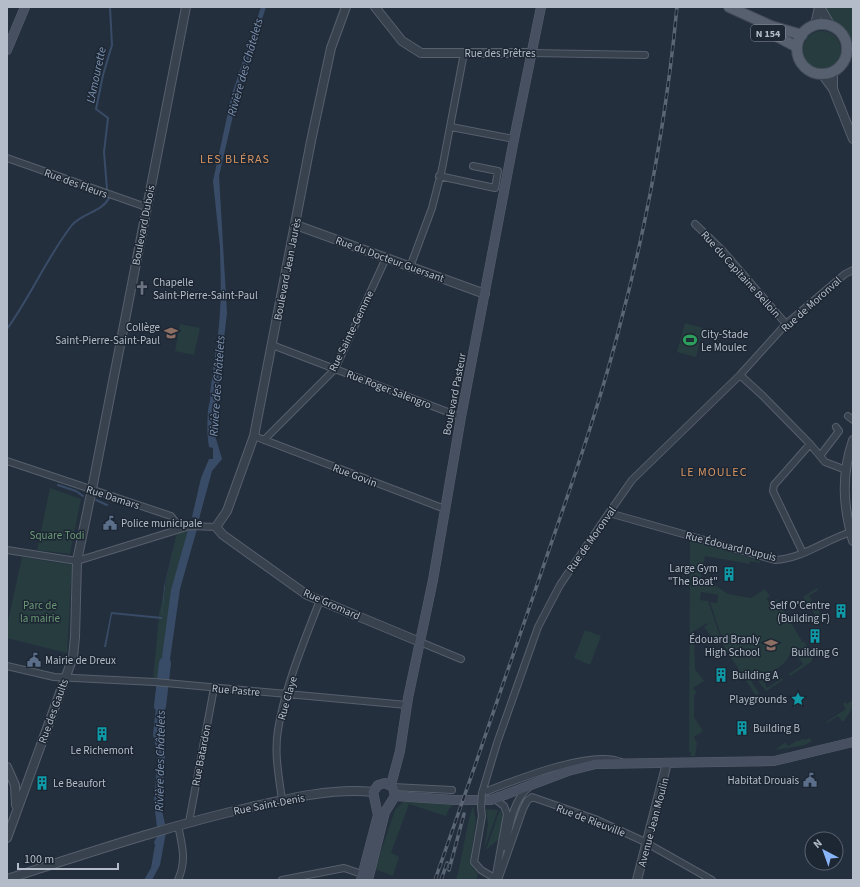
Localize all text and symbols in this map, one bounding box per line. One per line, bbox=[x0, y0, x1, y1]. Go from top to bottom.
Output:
water label: Rivière des Châtelets bbox=[223, 16, 268, 118]
road number: N 154 bbox=[751, 25, 785, 41]
water label: L'Amourette bbox=[82, 45, 111, 105]
street label: Rue des Prêtres bbox=[464, 46, 536, 61]
district label: LES BLÉRAS bbox=[200, 151, 270, 168]
street label: Rue des Fleurs bbox=[42, 165, 110, 202]
street label: Boulevard Dubois bbox=[128, 183, 159, 266]
street label: Boulevard Jean Jaurès bbox=[270, 216, 305, 322]
street label: Rue du Capitaine Belloin bbox=[697, 228, 784, 321]
street label: Rue du Docteur Guersant bbox=[333, 233, 447, 286]
street label: Rue de Moronval bbox=[778, 273, 845, 336]
place label: Chapelle Saint-Pierre-Saint-Paul bbox=[153, 275, 258, 303]
church icon: Chapelle Saint-Pierre-Saint-Paul bbox=[134, 280, 150, 296]
street label: Rue Sainte-Gemme bbox=[325, 288, 378, 374]
place label: Collège Saint-Pierre-Saint-Paul bbox=[55, 320, 161, 348]
school or university icon: Collège Saint-Pierre-Saint-Paul bbox=[163, 325, 179, 341]
place label: City-Stade Le Moulec bbox=[701, 327, 749, 355]
sports icon: City-Stade Le Moulec bbox=[682, 332, 698, 348]
water label: Rivière des Châtelets bbox=[205, 335, 230, 437]
street label: Boulevard Pasteur bbox=[439, 351, 470, 437]
street label: Rue Roger Salengro bbox=[344, 366, 433, 413]
street label: Rue Govin bbox=[330, 460, 379, 491]
district label: LE MOULEC bbox=[681, 464, 748, 481]
street label: Rue Damars bbox=[84, 482, 142, 513]
street label: Rue de Moronval bbox=[563, 503, 620, 575]
public building icon: Police municipale bbox=[102, 515, 118, 531]
place label: Police municipale bbox=[121, 516, 203, 531]
park label: Square Todi bbox=[30, 528, 84, 543]
street label: Rue Édouard Dupuis bbox=[684, 528, 778, 565]
place label: Large Gym "The Boat" bbox=[668, 561, 718, 589]
building icon: Large Gym "The Boat" bbox=[721, 566, 737, 582]
street label: Rue Gromard bbox=[301, 585, 363, 624]
park label: Parc de la mairie bbox=[20, 598, 60, 626]
place label: Self O'Centre (Building F) bbox=[770, 598, 831, 626]
building icon: Self O'Centre (Building F) bbox=[833, 603, 849, 619]
building icon: Building G bbox=[807, 628, 823, 644]
place label: Édouard Branly High School bbox=[689, 632, 760, 660]
school or university icon: Édouard Branly High School bbox=[763, 637, 779, 653]
place label: Building G bbox=[791, 645, 839, 660]
public building icon: Mairie de Dreux bbox=[26, 652, 42, 668]
place label: Mairie de Dreux bbox=[45, 653, 116, 668]
building icon: Building A bbox=[713, 667, 729, 683]
place label: Building A bbox=[732, 668, 779, 683]
street label: Rue Claye bbox=[274, 674, 301, 722]
street label: Rue des Gaults bbox=[35, 676, 72, 746]
street label: Rue Pastre bbox=[211, 681, 261, 700]
place icon: Playgrounds bbox=[790, 691, 806, 707]
place label: Playgrounds bbox=[729, 692, 787, 707]
water label: Rivière des Châtelets bbox=[151, 710, 170, 812]
building icon: Building B bbox=[734, 720, 750, 736]
place label: Building B bbox=[753, 721, 801, 736]
street label: Rue Batardon bbox=[188, 723, 215, 787]
building icon: Le Richemont bbox=[94, 726, 110, 742]
place label: Le Richemont bbox=[70, 743, 134, 758]
public building icon: Habitat Drouais bbox=[802, 772, 818, 788]
place label: Habitat Drouais bbox=[727, 773, 799, 788]
building icon: Le Beaufort bbox=[34, 775, 50, 791]
place label: Le Beaufort bbox=[53, 776, 106, 791]
street label: Avenue Jean Moulin bbox=[634, 776, 673, 868]
street label: Rue Saint-Denis bbox=[232, 790, 306, 819]
street label: Rue de Rieuville bbox=[554, 800, 628, 841]
north arrow bbox=[804, 831, 844, 871]
text: N bbox=[810, 836, 825, 852]
scale bar bbox=[18, 845, 118, 871]
text: 100 m bbox=[24, 851, 54, 868]

